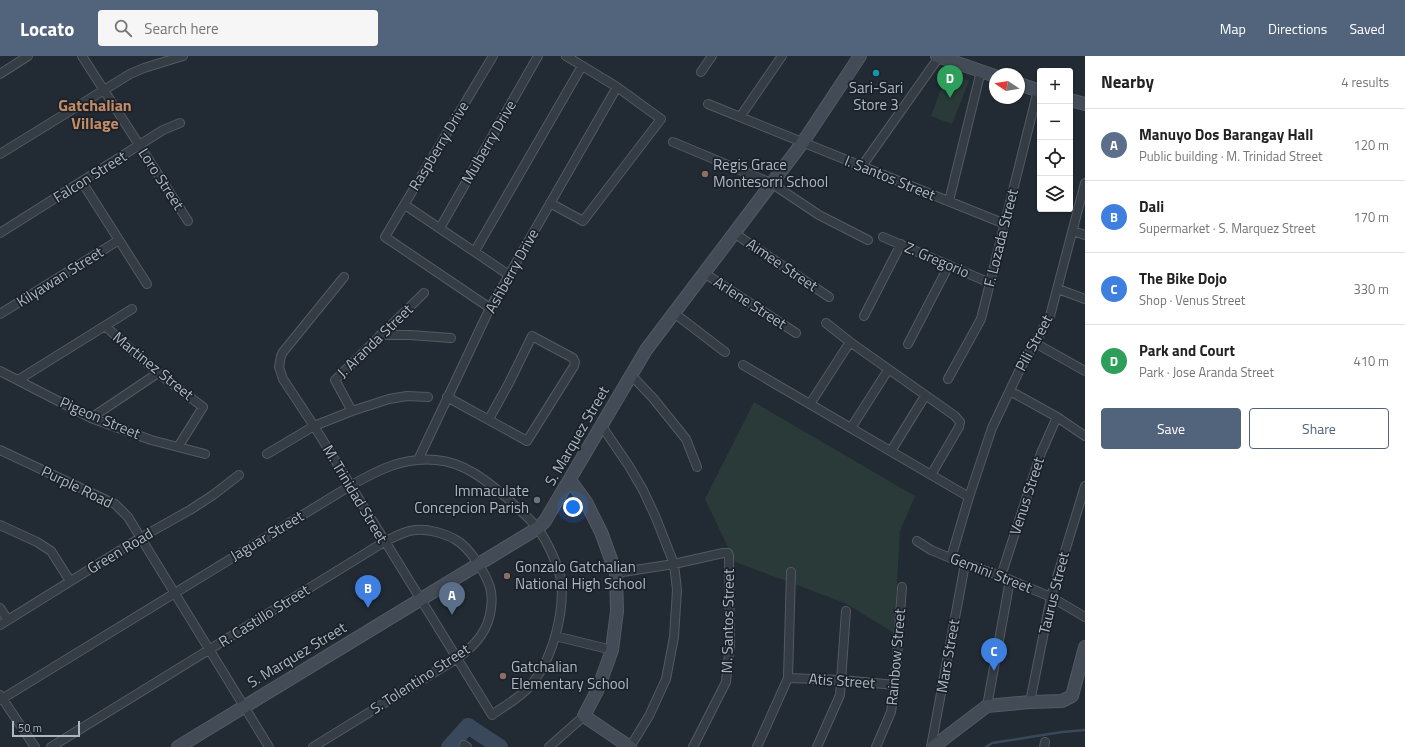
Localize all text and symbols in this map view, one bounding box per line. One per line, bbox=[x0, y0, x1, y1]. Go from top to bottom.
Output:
search box bbox=[98, 10, 378, 46]
text: Locato bbox=[20, 14, 74, 43]
icon: search bbox=[112, 17, 134, 39]
text: Search here bbox=[144, 17, 219, 40]
text: Map bbox=[1220, 18, 1246, 39]
text: Directions bbox=[1268, 18, 1327, 39]
text: Saved bbox=[1349, 18, 1385, 39]
pin: D bbox=[937, 65, 963, 98]
marker: Sari-Sari Store 3 bbox=[871, 68, 881, 78]
north arrow bbox=[989, 68, 1025, 104]
map controls bbox=[1037, 68, 1073, 212]
button: + bbox=[1037, 68, 1073, 104]
text: Nearby bbox=[1101, 69, 1154, 95]
text: 4 results bbox=[1341, 72, 1389, 92]
place label: Sari-Sari Store 3 bbox=[849, 76, 903, 116]
district label: Gatchalian Village bbox=[58, 93, 132, 135]
street label: Mulberry Drive bbox=[455, 96, 522, 188]
street label: Raspberry Drive bbox=[403, 97, 474, 195]
button: − bbox=[1037, 104, 1073, 140]
text: Manuyo Dos Barangay Hall bbox=[1139, 123, 1313, 146]
text: A bbox=[1110, 135, 1118, 155]
text: 120 m bbox=[1353, 135, 1389, 155]
button: locate bbox=[1037, 140, 1073, 176]
street label: Loro Street bbox=[133, 143, 191, 215]
street label: Falcon Street bbox=[49, 145, 132, 208]
text: Public building · M. Trinidad Street bbox=[1139, 146, 1322, 166]
street label: I. Santos Street bbox=[841, 149, 940, 206]
place label: Regis Grace Montesorri School bbox=[713, 153, 828, 193]
marker: Regis Grace Montesorri School bbox=[700, 169, 710, 179]
button: layers bbox=[1037, 176, 1073, 212]
street label: F. Lozada Street bbox=[977, 186, 1024, 289]
text: Dali bbox=[1139, 195, 1164, 218]
text: B bbox=[1110, 207, 1118, 227]
text: 170 m bbox=[1353, 207, 1389, 227]
text: Supermarket · S. Marquez Street bbox=[1139, 218, 1316, 238]
street label: Ashberry Drive bbox=[479, 224, 544, 317]
street label: Aimee Street bbox=[742, 232, 823, 297]
street label: Z. Gregorio bbox=[901, 236, 973, 284]
street label: Kilyawan Street bbox=[12, 240, 108, 313]
text: The Bike Dojo bbox=[1139, 267, 1227, 290]
street label: Arlene Street bbox=[709, 270, 792, 335]
text: C bbox=[1110, 279, 1118, 299]
text: 330 m bbox=[1353, 279, 1389, 299]
text: Shop · Venus Street bbox=[1139, 290, 1245, 310]
street label: J. Aranda Street bbox=[331, 298, 418, 383]
street label: Pili Street bbox=[1009, 310, 1058, 375]
street label: Martinez Street bbox=[108, 326, 199, 406]
text: Park and Court bbox=[1139, 339, 1235, 362]
text: D bbox=[1110, 351, 1118, 371]
text: 410 m bbox=[1353, 351, 1389, 371]
text: Park · Jose Aranda Street bbox=[1139, 362, 1274, 382]
street label: S. Marquez Street bbox=[539, 381, 615, 490]
street label: Pigeon Street bbox=[56, 390, 145, 445]
button: Save bbox=[1101, 408, 1241, 449]
button: Share bbox=[1249, 408, 1389, 449]
street label: M. Trinidad Street bbox=[317, 440, 394, 548]
street label: Venus Street bbox=[1003, 453, 1050, 538]
street label: Purple Road bbox=[38, 459, 117, 514]
place label: Immaculate Concepcion Parish bbox=[414, 479, 529, 519]
marker: Immaculate Concepcion Parish bbox=[532, 495, 542, 505]
your location bbox=[563, 497, 583, 517]
street label: Jaguar Street bbox=[226, 504, 309, 567]
street label: Green Road bbox=[82, 522, 157, 579]
street label: Gemini Street bbox=[947, 546, 1036, 599]
street label: Taurus Street bbox=[1032, 549, 1075, 636]
place label: Gonzalo Gatchalian National High School bbox=[515, 555, 646, 595]
street label: M. Santos Street bbox=[715, 568, 740, 674]
marker: Gonzalo Gatchalian National High School bbox=[502, 571, 512, 581]
pin: B bbox=[355, 575, 381, 608]
street label: R. Castillo Street bbox=[214, 578, 314, 653]
pin: A bbox=[439, 582, 465, 615]
street label: Rainbow Street bbox=[880, 607, 911, 706]
street label: S. Marquez Street bbox=[243, 615, 351, 693]
street label: Mars Street bbox=[930, 617, 965, 694]
street label: S. Tolentino Street bbox=[365, 637, 475, 719]
pin: C bbox=[981, 638, 1007, 671]
place label: Gatchalian Elementary School bbox=[511, 655, 629, 695]
street label: Atis Street bbox=[808, 667, 877, 694]
marker: Gatchalian Elementary School bbox=[498, 671, 508, 681]
scale bar bbox=[12, 719, 80, 738]
text: 50 m bbox=[18, 720, 42, 736]

